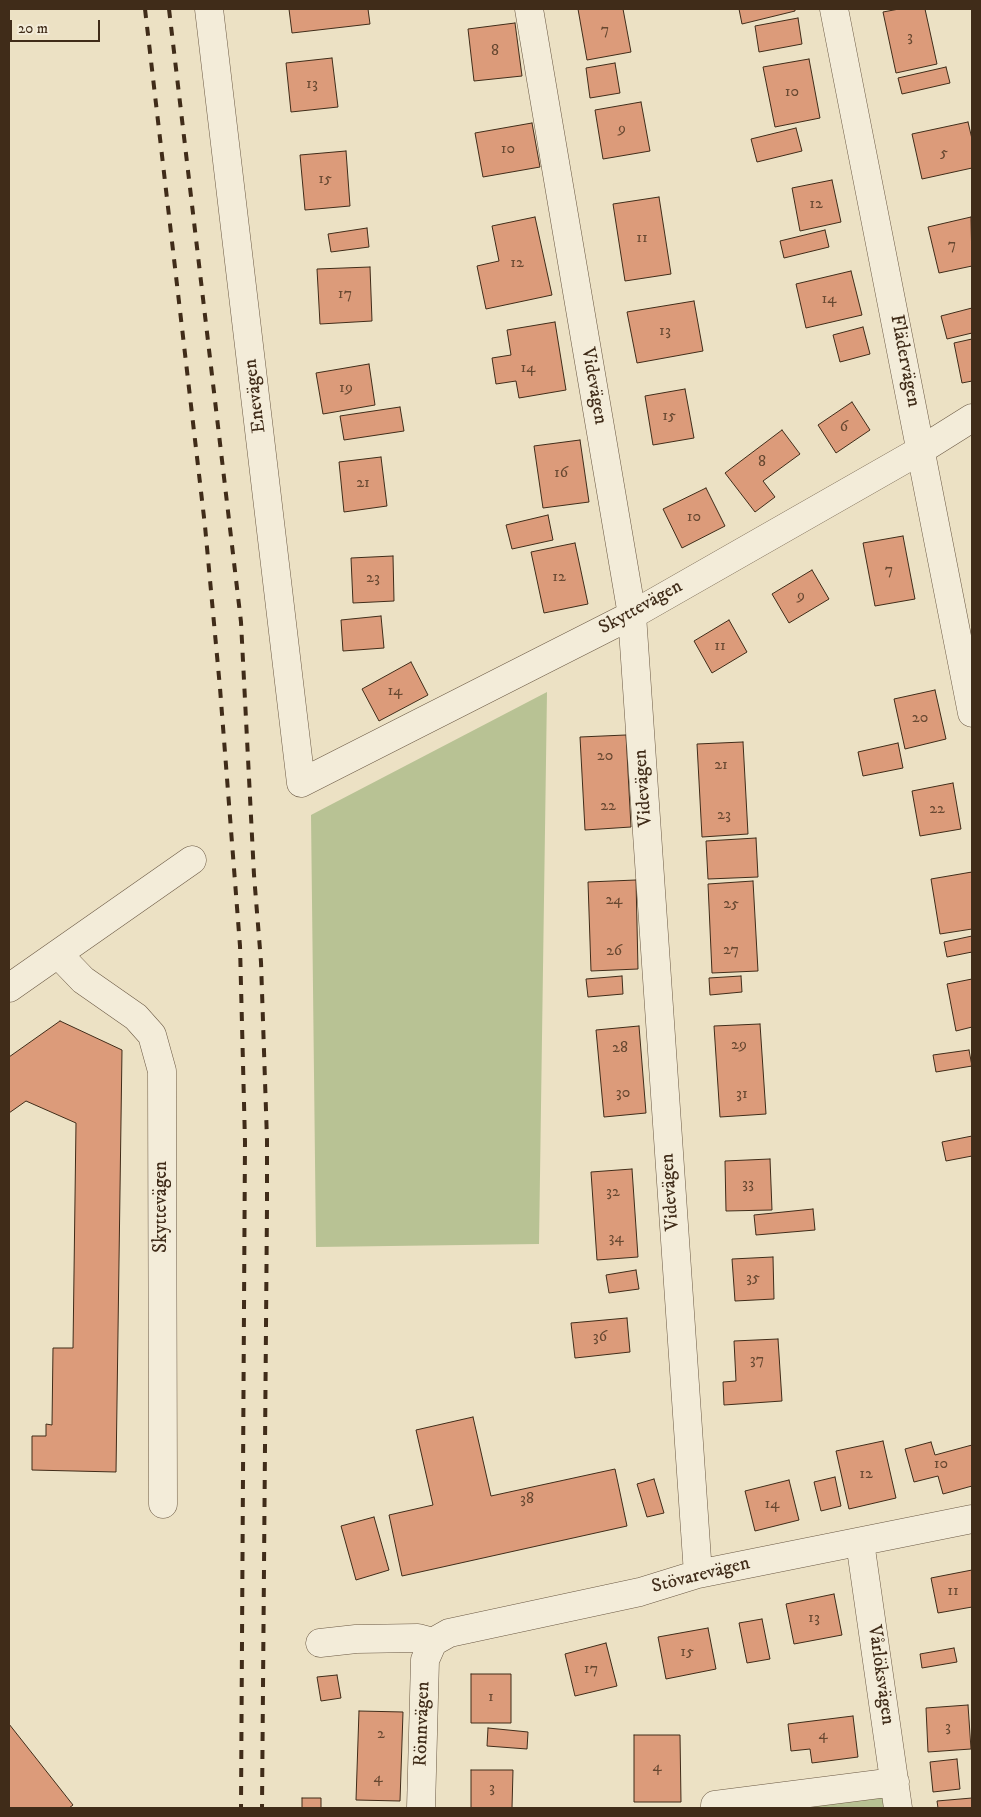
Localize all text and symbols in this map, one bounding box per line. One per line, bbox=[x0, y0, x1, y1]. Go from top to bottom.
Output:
scale bar bbox=[12, 10, 102, 42]
text: 20 m bbox=[18, 19, 48, 38]
house number: 7 bbox=[601, 21, 609, 41]
house number: 3 bbox=[907, 28, 913, 48]
house number: 8 bbox=[491, 42, 499, 62]
house number: 13 bbox=[306, 75, 318, 95]
house number: 10 bbox=[785, 83, 799, 103]
house number: 9 bbox=[618, 120, 626, 140]
house number: 10 bbox=[501, 140, 515, 160]
house number: 5 bbox=[940, 144, 948, 164]
house number: 15 bbox=[318, 170, 332, 190]
house number: 12 bbox=[809, 195, 823, 215]
house number: 11 bbox=[636, 229, 648, 249]
house number: 7 bbox=[948, 236, 956, 256]
house number: 12 bbox=[510, 254, 524, 274]
house number: 17 bbox=[338, 285, 352, 305]
house number: 14 bbox=[821, 290, 837, 310]
street label: Flädervägen bbox=[884, 313, 924, 409]
house number: 13 bbox=[659, 322, 671, 342]
street label: Videvägen bbox=[575, 346, 611, 426]
street label: Enevägen bbox=[240, 358, 272, 434]
house number: 14 bbox=[520, 359, 536, 379]
house number: 19 bbox=[339, 379, 353, 399]
house number: 15 bbox=[662, 407, 676, 427]
house number: 6 bbox=[840, 418, 848, 438]
house number: 8 bbox=[758, 453, 766, 473]
house number: 16 bbox=[554, 464, 568, 484]
house number: 21 bbox=[356, 474, 370, 494]
house number: 10 bbox=[687, 508, 701, 528]
house number: 7 bbox=[885, 561, 893, 581]
house number: 12 bbox=[552, 568, 566, 588]
house number: 23 bbox=[366, 569, 380, 589]
street label: Skyttevägen bbox=[595, 576, 687, 640]
house number: 9 bbox=[797, 587, 805, 607]
house number: 11 bbox=[714, 637, 726, 657]
house number: 14 bbox=[387, 682, 403, 702]
house number: 20 bbox=[912, 709, 928, 729]
house number: 20 bbox=[597, 747, 613, 767]
street label: Videvägen bbox=[630, 748, 658, 828]
house number: 21 bbox=[714, 756, 728, 776]
house number: 22 bbox=[600, 797, 616, 817]
house number: 22 bbox=[929, 800, 945, 820]
house number: 23 bbox=[717, 806, 731, 826]
house number: 24 bbox=[605, 891, 623, 911]
house number: 25 bbox=[723, 895, 739, 915]
house number: 27 bbox=[723, 941, 739, 961]
house number: 26 bbox=[606, 942, 622, 962]
house number: 29 bbox=[731, 1036, 747, 1056]
house number: 28 bbox=[612, 1039, 628, 1059]
house number: 30 bbox=[616, 1084, 630, 1104]
house number: 31 bbox=[736, 1085, 748, 1105]
street label: Videvägen bbox=[657, 1152, 685, 1232]
street label: Skyttevägen bbox=[151, 1161, 173, 1253]
house number: 33 bbox=[742, 1175, 754, 1195]
house number: 32 bbox=[606, 1183, 620, 1203]
house number: 34 bbox=[608, 1229, 624, 1249]
house number: 35 bbox=[746, 1269, 760, 1289]
house number: 36 bbox=[593, 1328, 607, 1348]
house number: 37 bbox=[750, 1351, 764, 1371]
house number: 10 bbox=[934, 1455, 948, 1475]
house number: 12 bbox=[859, 1465, 873, 1485]
house number: 38 bbox=[520, 1490, 534, 1510]
house number: 14 bbox=[764, 1495, 780, 1515]
street label: Stövarevägen bbox=[650, 1553, 752, 1599]
house number: 11 bbox=[947, 1582, 959, 1602]
house number: 13 bbox=[808, 1609, 820, 1629]
street label: Vårlöksvägen bbox=[862, 1624, 898, 1726]
house number: 15 bbox=[680, 1643, 694, 1663]
house number: 17 bbox=[584, 1660, 598, 1680]
street label: Rönnvägen bbox=[410, 1681, 436, 1767]
house number: 1 bbox=[488, 1688, 494, 1708]
house number: 3 bbox=[945, 1718, 951, 1738]
house number: 2 bbox=[377, 1725, 385, 1745]
house number: 4 bbox=[818, 1726, 828, 1746]
house number: 4 bbox=[652, 1758, 662, 1778]
house number: 4 bbox=[373, 1769, 383, 1789]
house number: 3 bbox=[489, 1779, 495, 1799]

